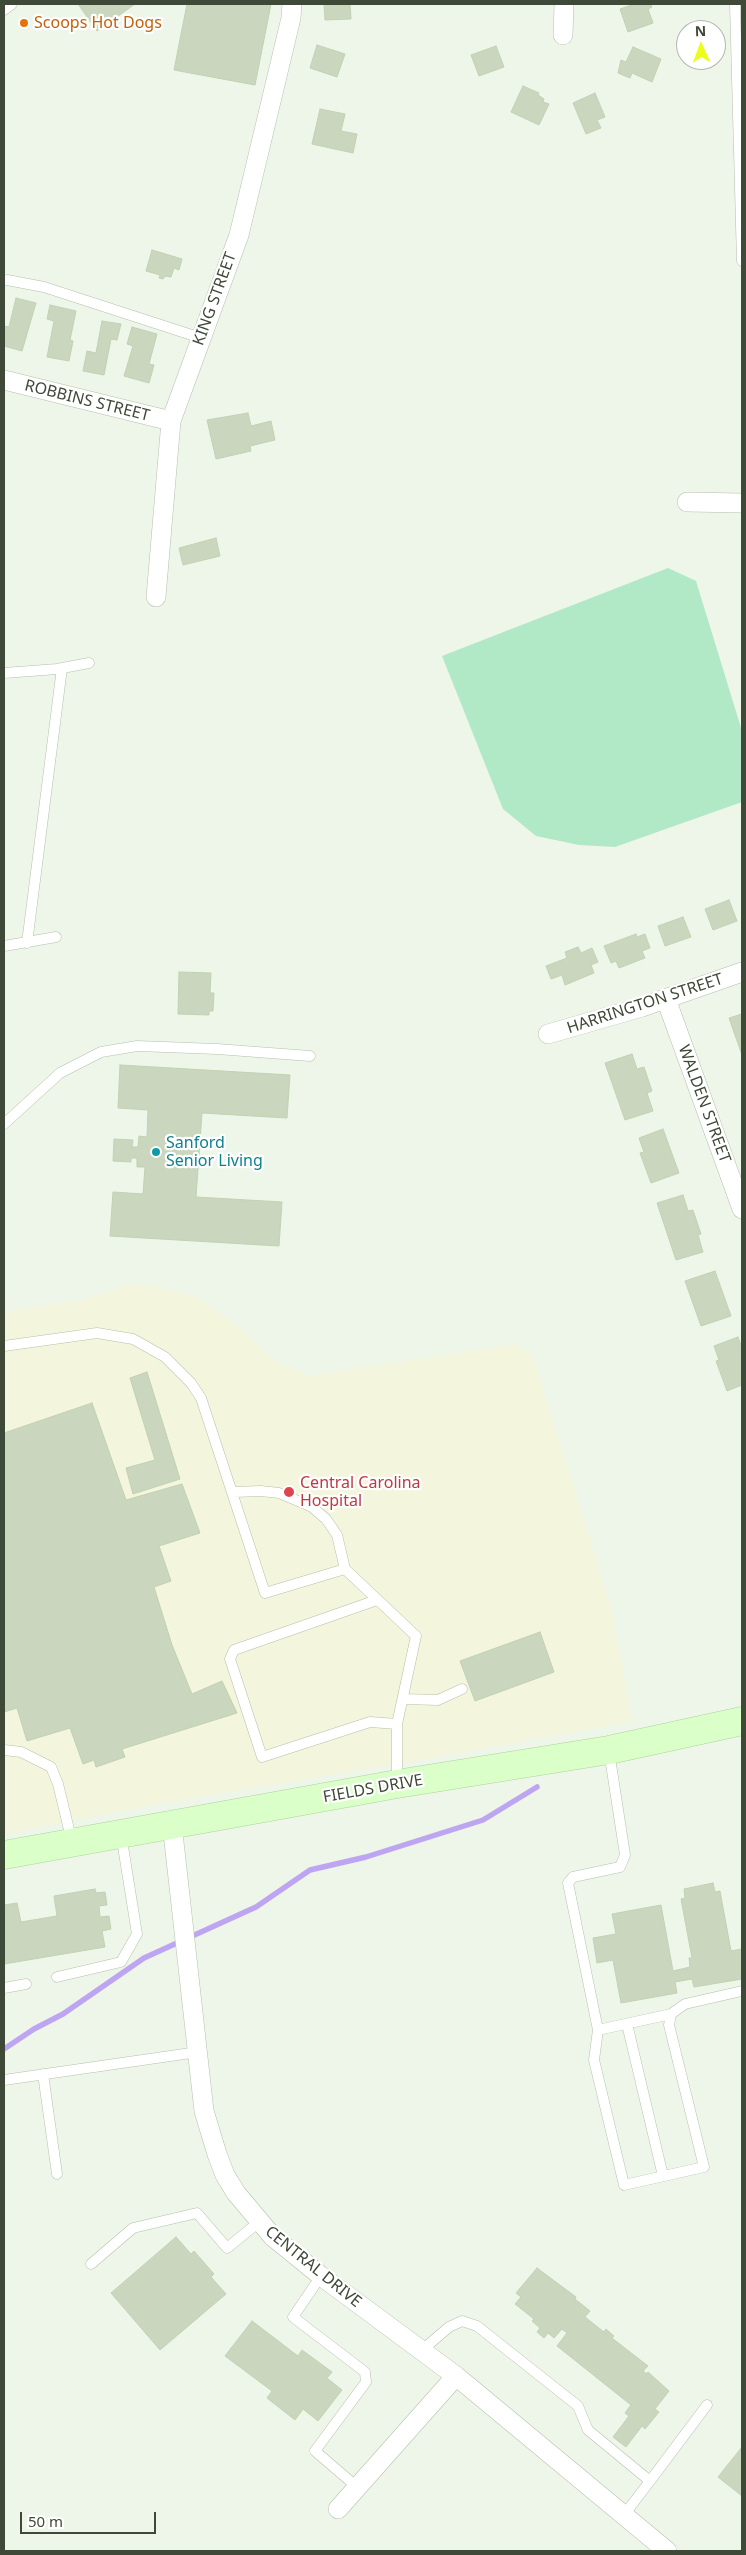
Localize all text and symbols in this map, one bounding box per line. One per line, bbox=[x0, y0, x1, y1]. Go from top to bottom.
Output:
place label: Scoops Hot Dogs bbox=[34, 13, 162, 33]
marker: Scoops Hot Dogs bbox=[18, 17, 30, 29]
north arrow bbox=[676, 20, 726, 70]
text: N bbox=[694, 21, 707, 40]
street label: KING STREET bbox=[189, 250, 241, 348]
street label: ROBBINS STREET bbox=[23, 376, 151, 426]
street label: HARRINGTON STREET bbox=[565, 970, 725, 1038]
street label: WALDEN STREET bbox=[674, 1042, 734, 1166]
place label: Sanford Senior Living bbox=[166, 1133, 263, 1171]
marker: Sanford Senior Living bbox=[150, 1146, 162, 1158]
place label: Central Carolina Hospital bbox=[300, 1473, 421, 1511]
marker: Central Carolina Hospital bbox=[282, 1485, 296, 1499]
street label: FIELDS DRIVE bbox=[322, 1771, 424, 1807]
street label: CENTRAL DRIVE bbox=[261, 2222, 365, 2312]
scale bar bbox=[22, 2502, 159, 2534]
text: 50 m bbox=[28, 2511, 63, 2531]

